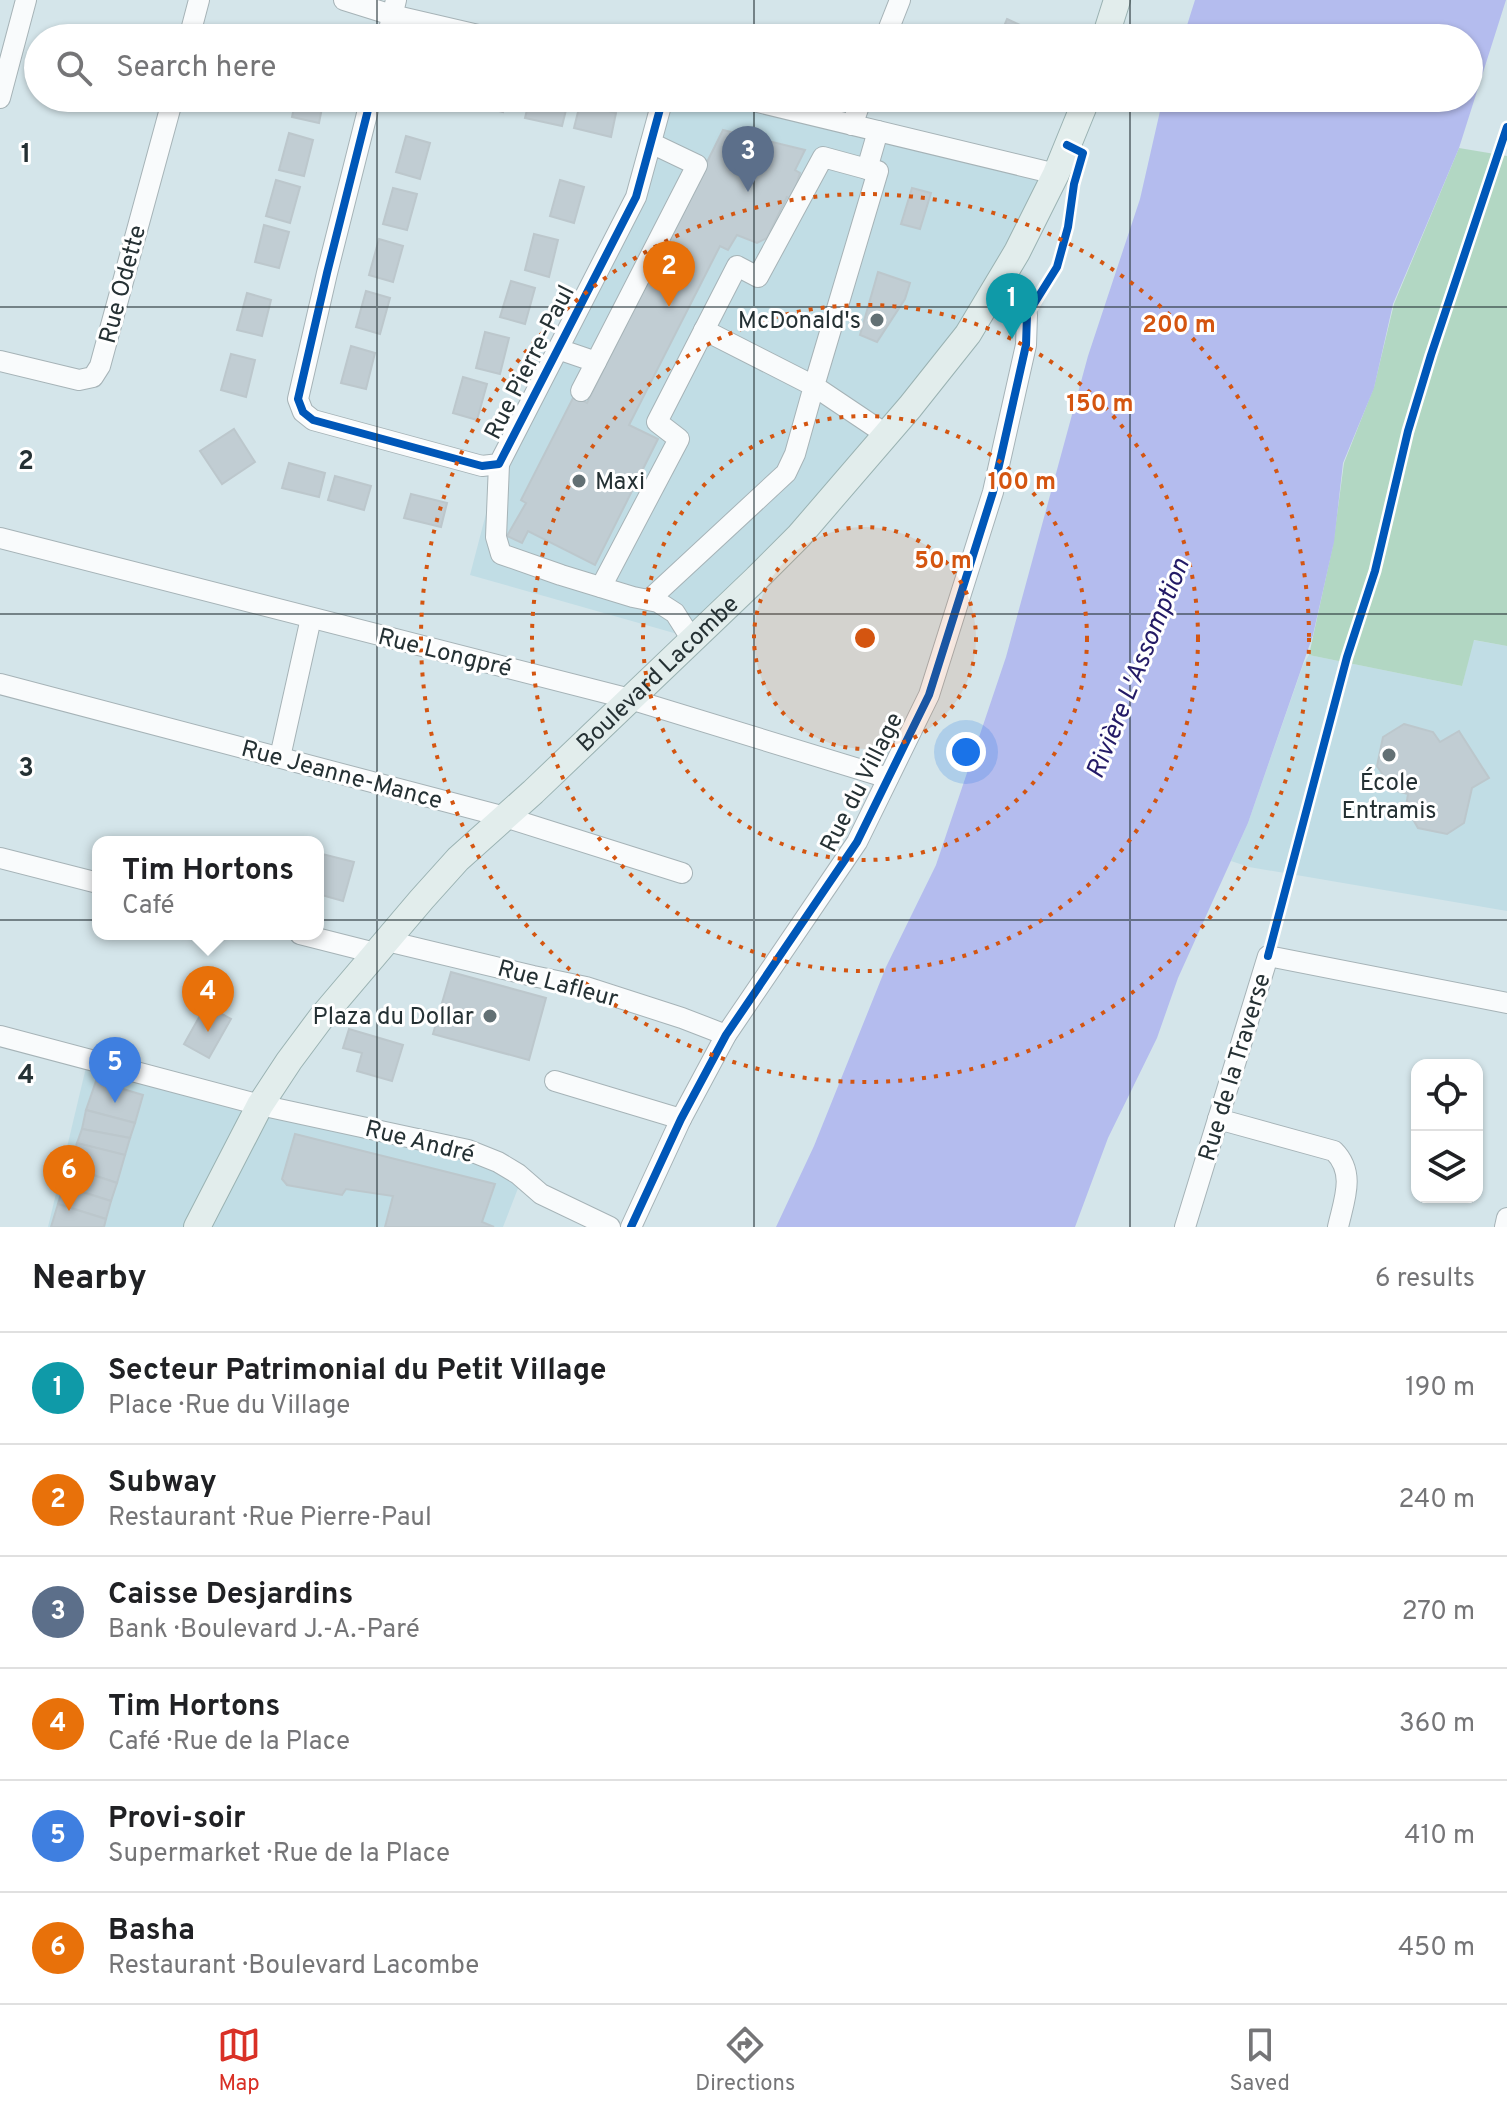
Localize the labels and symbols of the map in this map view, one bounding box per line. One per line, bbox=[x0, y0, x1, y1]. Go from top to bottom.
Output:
pin: 3 bbox=[722, 126, 774, 192]
text: 1 bbox=[21, 139, 31, 172]
street label: Rue Odette bbox=[94, 222, 154, 347]
pin: 2 bbox=[643, 241, 695, 307]
pin: 1 bbox=[986, 273, 1038, 339]
street label: Rue Pierre-Paul bbox=[479, 281, 583, 445]
place label: McDonald's bbox=[738, 307, 861, 337]
marker: McDonald's bbox=[868, 311, 886, 329]
text: 200 m bbox=[1142, 311, 1216, 341]
text: 150 m bbox=[1066, 390, 1134, 420]
text: 2 bbox=[18, 446, 34, 479]
place label: Maxi bbox=[595, 468, 645, 498]
text: 100 m bbox=[988, 468, 1056, 498]
marker: Maxi bbox=[570, 472, 588, 490]
text: 50 m bbox=[914, 547, 972, 577]
water label: Rivière L'Assomption bbox=[1080, 554, 1199, 784]
street label: Boulevard Lacombe bbox=[571, 590, 746, 759]
street label: Rue Longpré bbox=[374, 623, 515, 685]
centre of rings bbox=[851, 624, 879, 652]
street label: Rue du Village bbox=[815, 708, 911, 858]
your location bbox=[946, 732, 986, 772]
street label: Rue Jeanne-Mance bbox=[238, 735, 445, 817]
marker: École Entramis bbox=[1380, 746, 1398, 764]
text: 3 bbox=[18, 753, 34, 786]
place label: École Entramis bbox=[1342, 767, 1437, 827]
street label: Rue Lafleur bbox=[494, 954, 621, 1015]
pin: 4 bbox=[182, 966, 234, 1032]
street label: Rue de la Traverse bbox=[1193, 970, 1279, 1165]
place label: Plaza du Dollar bbox=[313, 1003, 474, 1033]
marker: Plaza du Dollar bbox=[481, 1007, 499, 1025]
pin: 5 bbox=[89, 1037, 141, 1103]
text: 4 bbox=[18, 1060, 34, 1093]
street label: Rue André bbox=[362, 1115, 477, 1171]
pin: 6 bbox=[43, 1145, 95, 1211]

